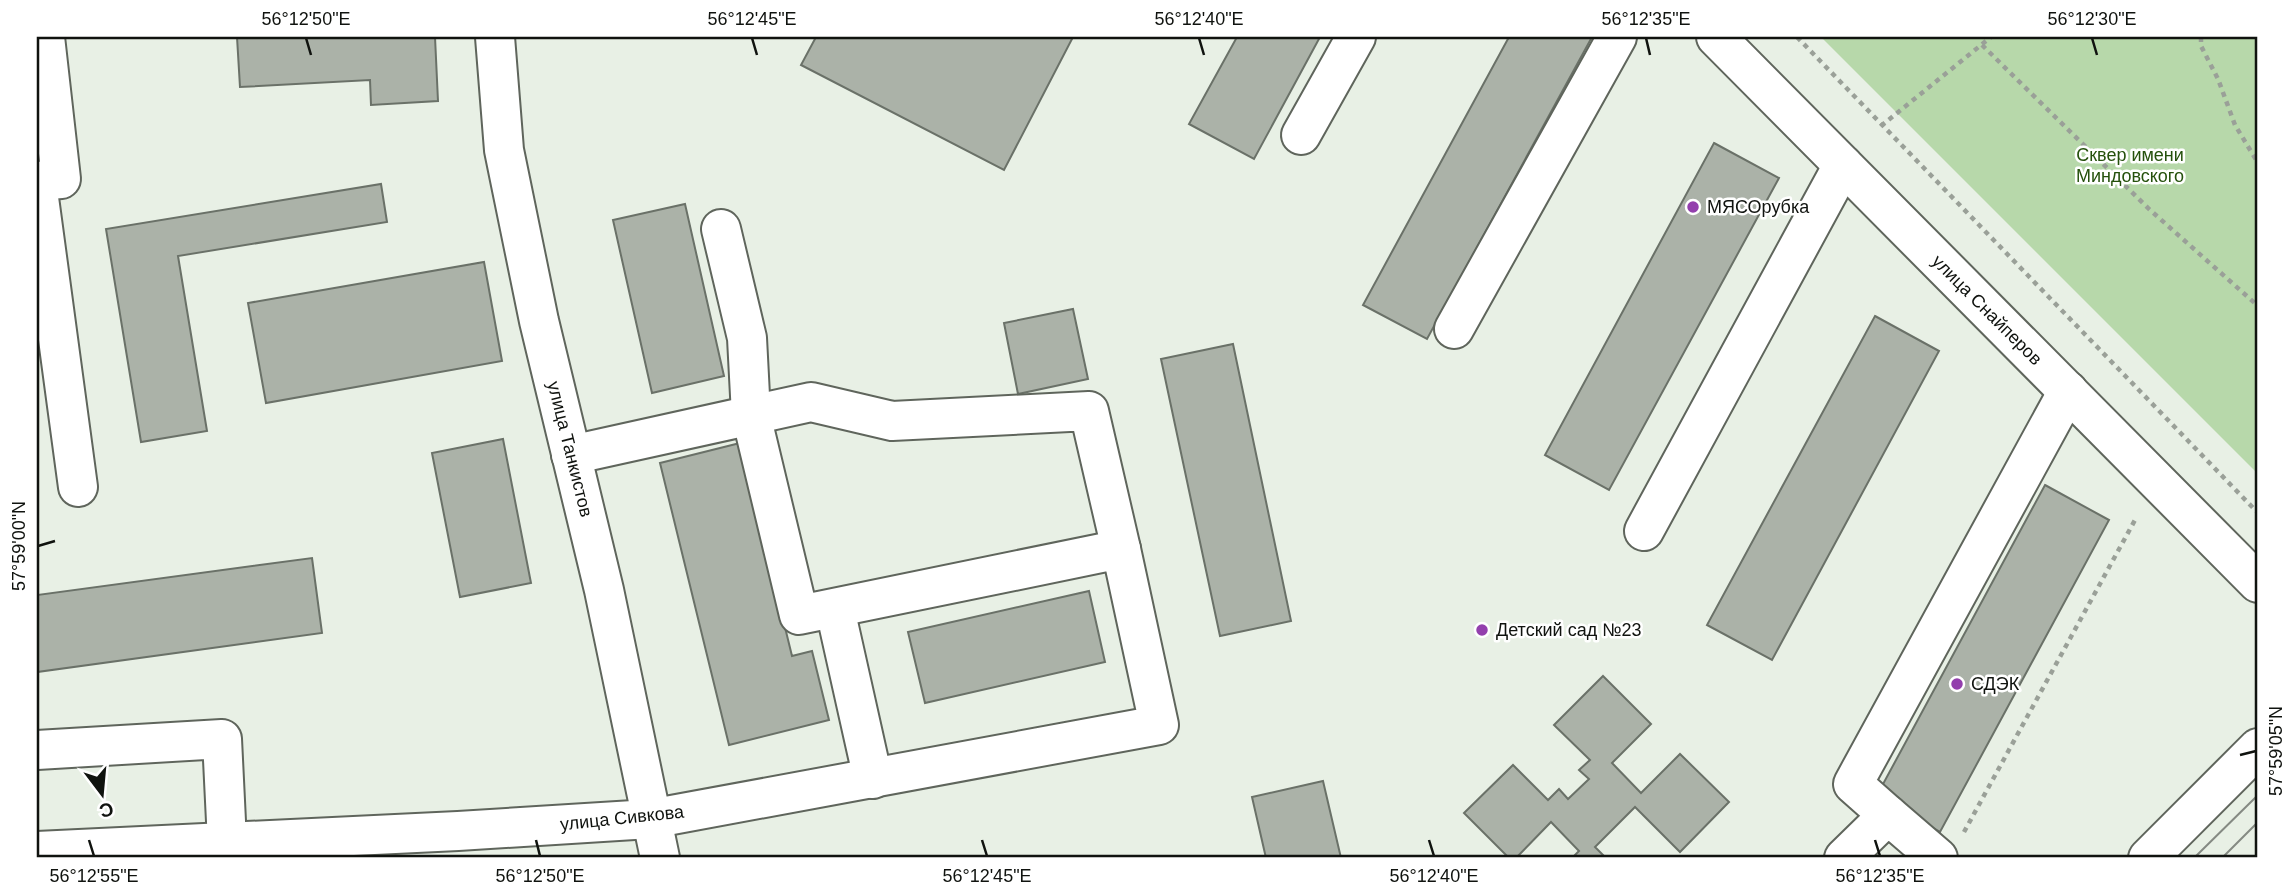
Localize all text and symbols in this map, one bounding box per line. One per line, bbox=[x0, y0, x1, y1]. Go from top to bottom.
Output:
text: 56°12'50"E bbox=[261, 9, 351, 29]
text: 56°12'45"E bbox=[707, 9, 797, 29]
text: 56°12'40"E bbox=[1154, 9, 1244, 29]
text: 56°12'35"E bbox=[1601, 9, 1691, 29]
text: 56°12'30"E bbox=[2047, 9, 2137, 29]
park label: Сквер имени Миндовского bbox=[2076, 145, 2184, 186]
place label: МЯСОрубка bbox=[1707, 197, 1810, 217]
marker: МЯСОрубка bbox=[1685, 199, 1701, 215]
street label: улица Снайперов bbox=[1928, 251, 2046, 369]
street label: улица Танкистов bbox=[543, 379, 597, 519]
text: 57°59'00"N bbox=[9, 501, 29, 591]
place label: Детский сад №23 bbox=[1496, 620, 1641, 640]
marker: Детский сад №23 bbox=[1474, 622, 1490, 638]
place label: СДЭК bbox=[1971, 674, 2020, 694]
marker: СДЭК bbox=[1949, 676, 1965, 692]
text: 57°59'05"N bbox=[2266, 706, 2286, 796]
north arrow bbox=[66, 758, 136, 828]
text: С bbox=[97, 798, 116, 822]
street label: улица Сивкова bbox=[559, 801, 686, 834]
text: 56°12'55"E bbox=[49, 866, 139, 886]
text: 56°12'50"E bbox=[495, 866, 585, 886]
text: 56°12'45"E bbox=[942, 866, 1032, 886]
text: 56°12'40"E bbox=[1389, 866, 1479, 886]
text: 56°12'35"E bbox=[1835, 866, 1925, 886]

